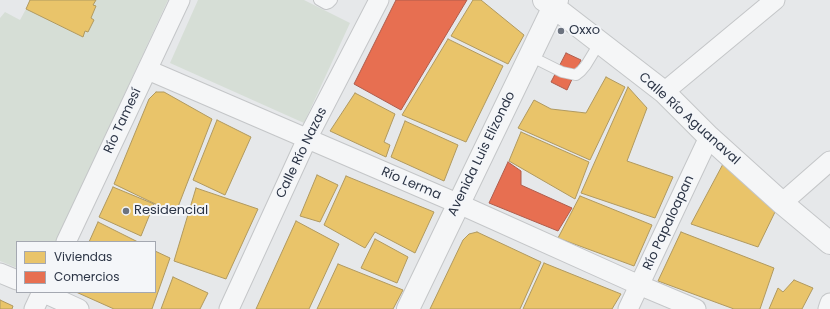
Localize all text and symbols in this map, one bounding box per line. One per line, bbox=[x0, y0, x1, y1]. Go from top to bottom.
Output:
place label: Oxxo bbox=[569, 23, 600, 39]
marker: Oxxo bbox=[556, 26, 566, 36]
street label: Calle Río Aguanaval bbox=[635, 69, 743, 169]
street label: Río Tamesí bbox=[101, 86, 145, 156]
street label: Avenida Luis Elizondo bbox=[445, 89, 519, 219]
street label: Calle Río Nazas bbox=[273, 105, 331, 201]
street label: Río Lerma bbox=[379, 164, 443, 204]
street label: Río Papaloapan bbox=[640, 173, 698, 273]
place label: Residencial bbox=[134, 203, 208, 219]
marker: Residencial bbox=[121, 206, 131, 216]
legend bbox=[16, 241, 156, 293]
text: Viviendas bbox=[54, 248, 112, 265]
text: Comercios bbox=[54, 268, 119, 285]

